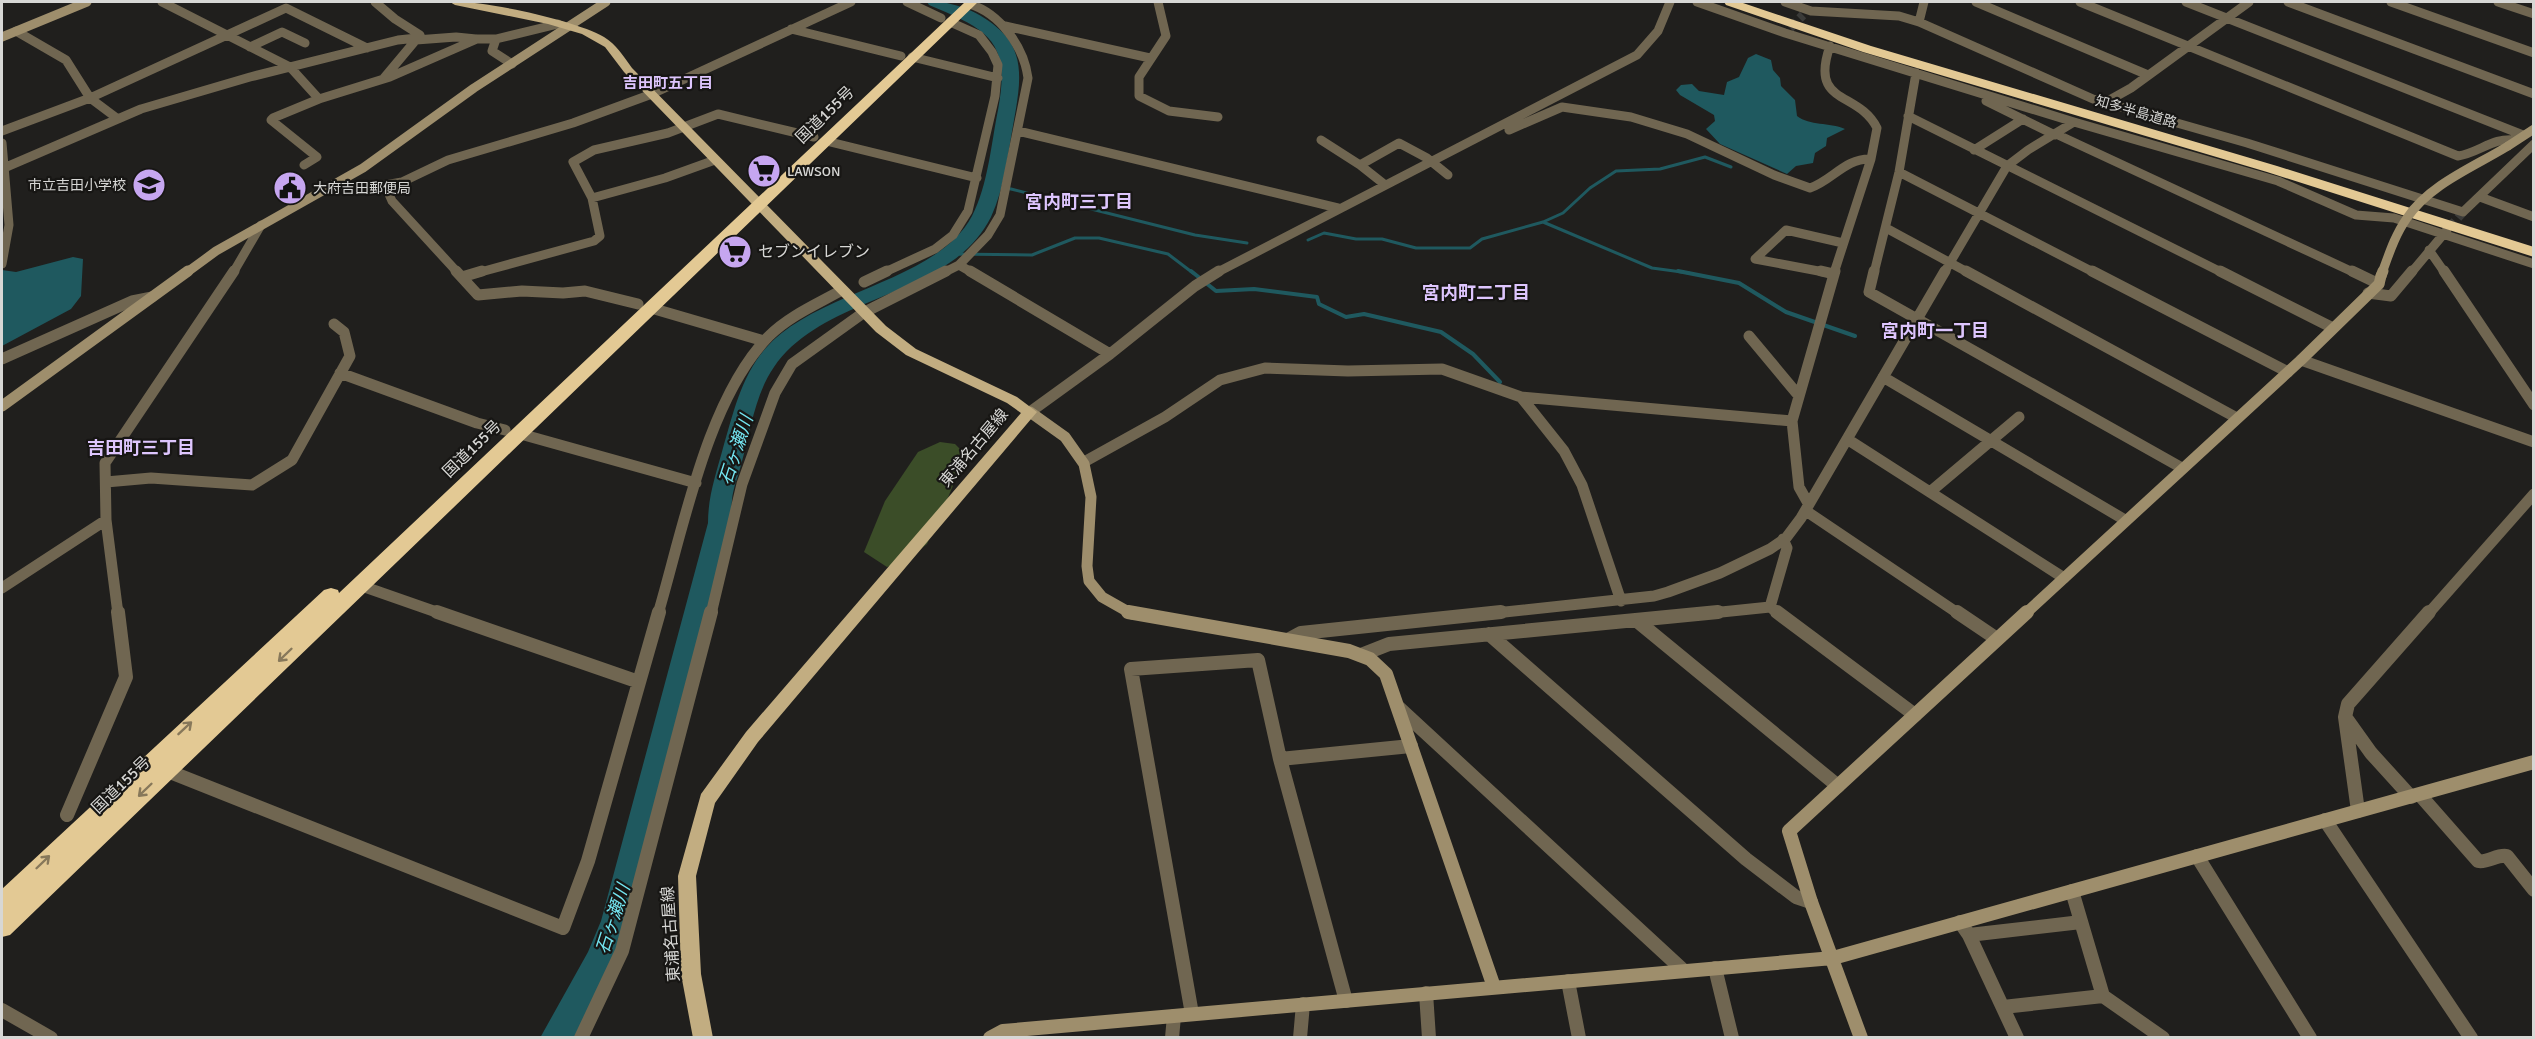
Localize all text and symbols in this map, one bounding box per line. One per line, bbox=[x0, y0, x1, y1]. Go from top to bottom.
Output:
district label: 吉田町五丁目 bbox=[623, 74, 713, 92]
street label: 国道155号 bbox=[791, 82, 859, 148]
street label: 知多半島道路 bbox=[2093, 92, 2179, 132]
supermarket icon: LAWSON bbox=[746, 153, 782, 189]
place label: LAWSON bbox=[787, 163, 841, 180]
school or university icon: 市立吉田小学校 bbox=[131, 167, 167, 203]
public building icon: 大府吉田郵便局 bbox=[272, 170, 308, 206]
place label: 市立吉田小学校 bbox=[28, 177, 126, 194]
place label: 大府吉田郵便局 bbox=[313, 180, 411, 197]
district label: 宮内町三丁目 bbox=[1025, 191, 1133, 213]
supermarket icon: セブンイレブン bbox=[717, 234, 753, 270]
place label: セブンイレブン bbox=[758, 242, 870, 262]
district label: 宮内町二丁目 bbox=[1422, 282, 1530, 304]
district label: 宮内町一丁目 bbox=[1881, 320, 1989, 342]
street label: 東浦名古屋線 bbox=[935, 405, 1013, 491]
water label: 石ヶ瀬川 bbox=[714, 410, 758, 488]
street label: 国道155号 bbox=[438, 416, 506, 482]
district label: 吉田町三丁目 bbox=[87, 437, 195, 459]
one-way arrow bbox=[278, 648, 293, 662]
one-way arrow bbox=[178, 721, 193, 736]
street label: 国道155号 bbox=[87, 752, 155, 818]
one-way arrow bbox=[137, 782, 152, 797]
one-way arrow bbox=[36, 855, 51, 869]
water label: 石ヶ瀬川 bbox=[591, 879, 635, 957]
street label: 東浦名古屋線 bbox=[658, 885, 684, 983]

